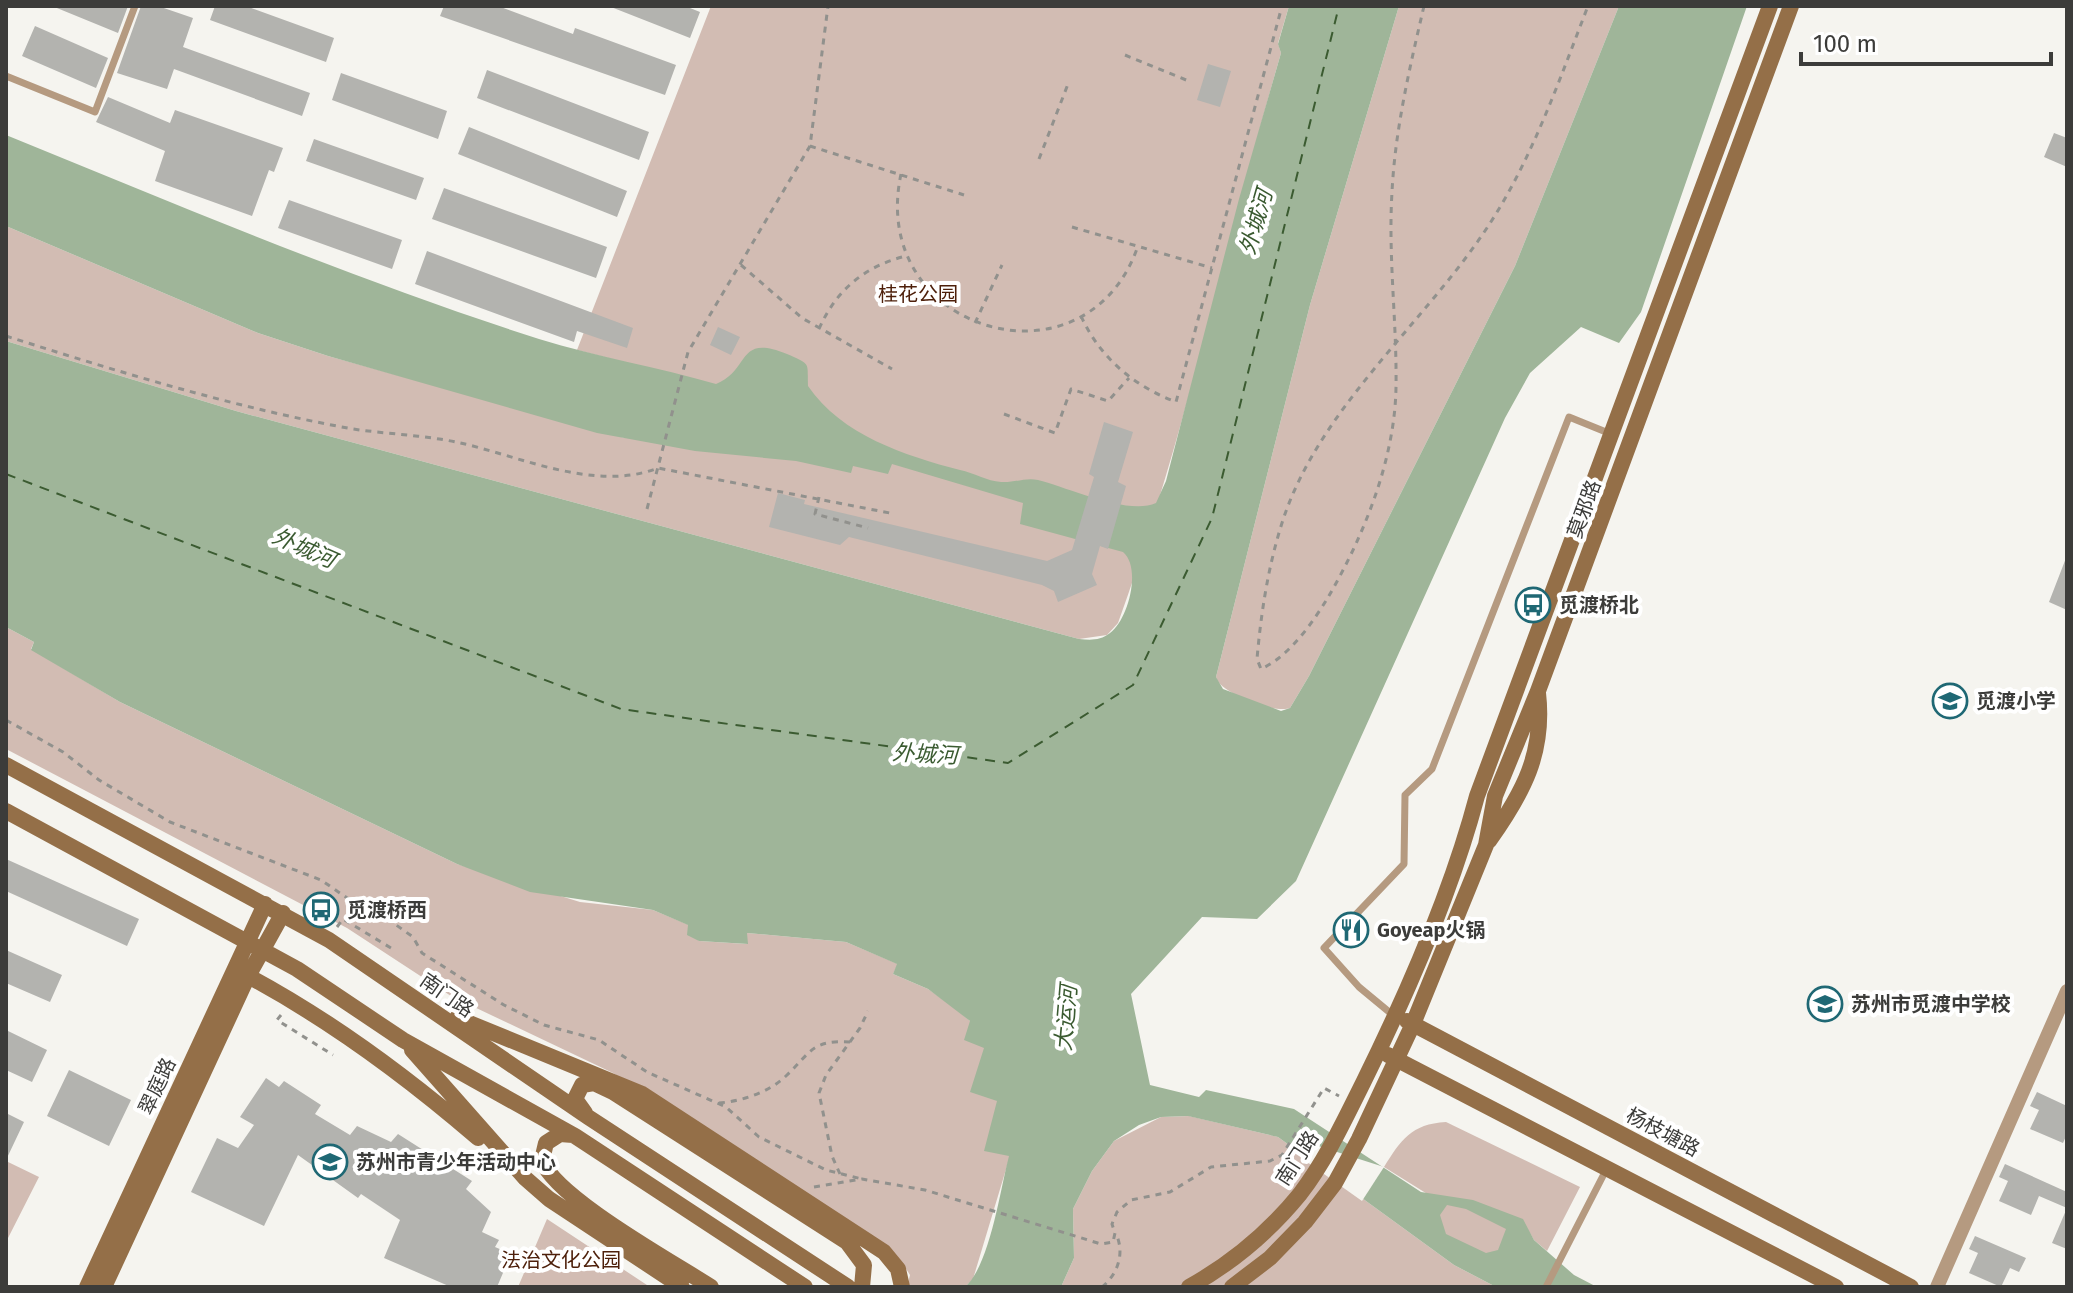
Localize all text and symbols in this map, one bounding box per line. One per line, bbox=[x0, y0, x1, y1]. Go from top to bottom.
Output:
scale bar bbox=[1801, 16, 2051, 66]
text: 100 m bbox=[1813, 30, 1877, 58]
water label: 外城河 bbox=[1234, 183, 1279, 257]
park label: 桂花公园 bbox=[878, 282, 958, 306]
street label: 莫邪路 bbox=[1562, 477, 1606, 541]
water label: 外城河 bbox=[268, 522, 343, 575]
bus stop icon: 觅渡桥北 bbox=[1514, 586, 1552, 624]
place label: 觅渡桥北 bbox=[1559, 593, 1639, 617]
school or university icon: 觅渡小学 bbox=[1931, 682, 1969, 720]
place label: 觅渡小学 bbox=[1976, 689, 2056, 713]
water label: 外城河 bbox=[891, 739, 963, 769]
bus stop icon: 觅渡桥西 bbox=[302, 891, 340, 929]
place label: 觅渡桥西 bbox=[347, 898, 427, 922]
restaurant icon: Goyeap火锅 bbox=[1332, 911, 1370, 949]
place label: Goyeap火锅 bbox=[1377, 918, 1485, 942]
street label: 南门路 bbox=[416, 968, 478, 1022]
water label: 大运河 bbox=[1050, 980, 1083, 1052]
school or university icon: 苏州市觅渡中学校 bbox=[1806, 985, 1844, 1023]
place label: 苏州市觅渡中学校 bbox=[1851, 992, 2011, 1016]
street label: 翠庭路 bbox=[133, 1054, 181, 1118]
street label: 杨枝塘路 bbox=[1622, 1103, 1704, 1161]
street label: 南门路 bbox=[1271, 1126, 1323, 1190]
school or university icon: 苏州市青少年活动中心 bbox=[311, 1143, 349, 1181]
place label: 苏州市青少年活动中心 bbox=[356, 1150, 556, 1174]
park label: 法治文化公园 bbox=[501, 1248, 621, 1272]

